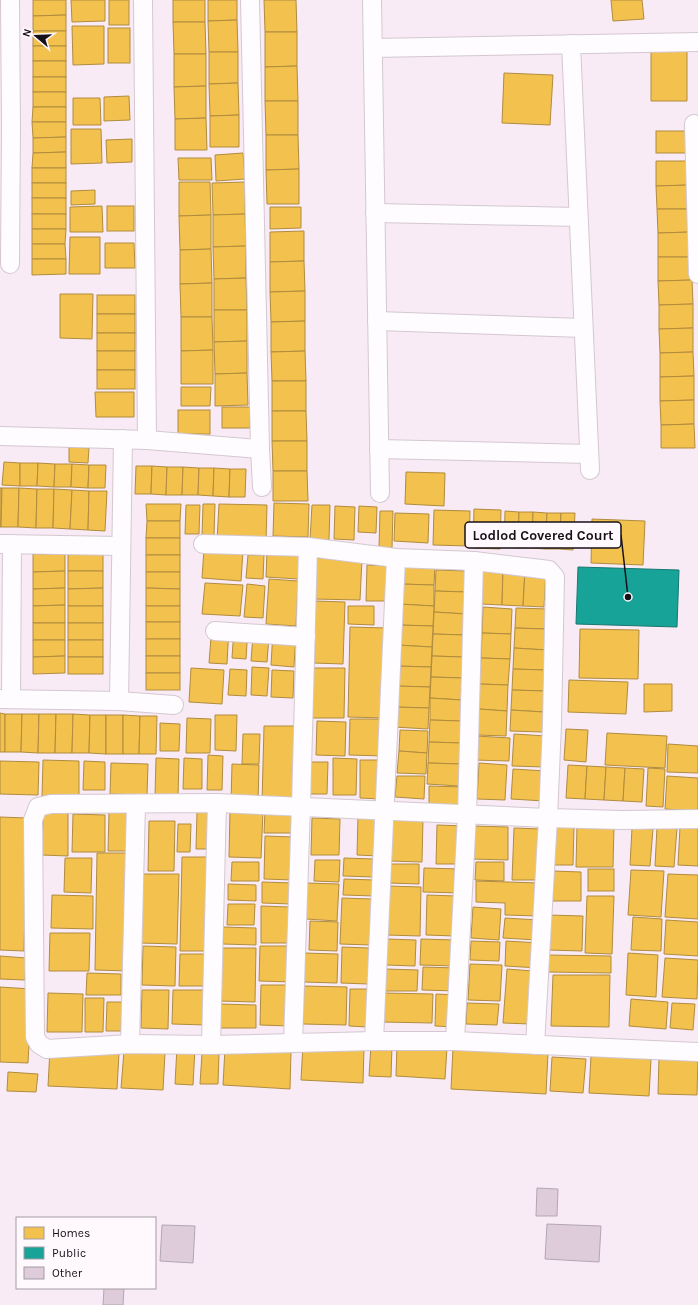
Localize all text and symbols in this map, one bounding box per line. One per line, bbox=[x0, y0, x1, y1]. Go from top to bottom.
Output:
north arrow bbox=[16, 16, 56, 56]
text: N bbox=[20, 27, 34, 39]
callout: Lodlod Covered Court bbox=[465, 522, 621, 548]
text: Lodlod Covered Court bbox=[473, 527, 614, 544]
legend bbox=[16, 1217, 156, 1289]
text: Homes bbox=[52, 1226, 90, 1240]
text: Public bbox=[52, 1246, 86, 1260]
text: Other bbox=[52, 1266, 83, 1280]

